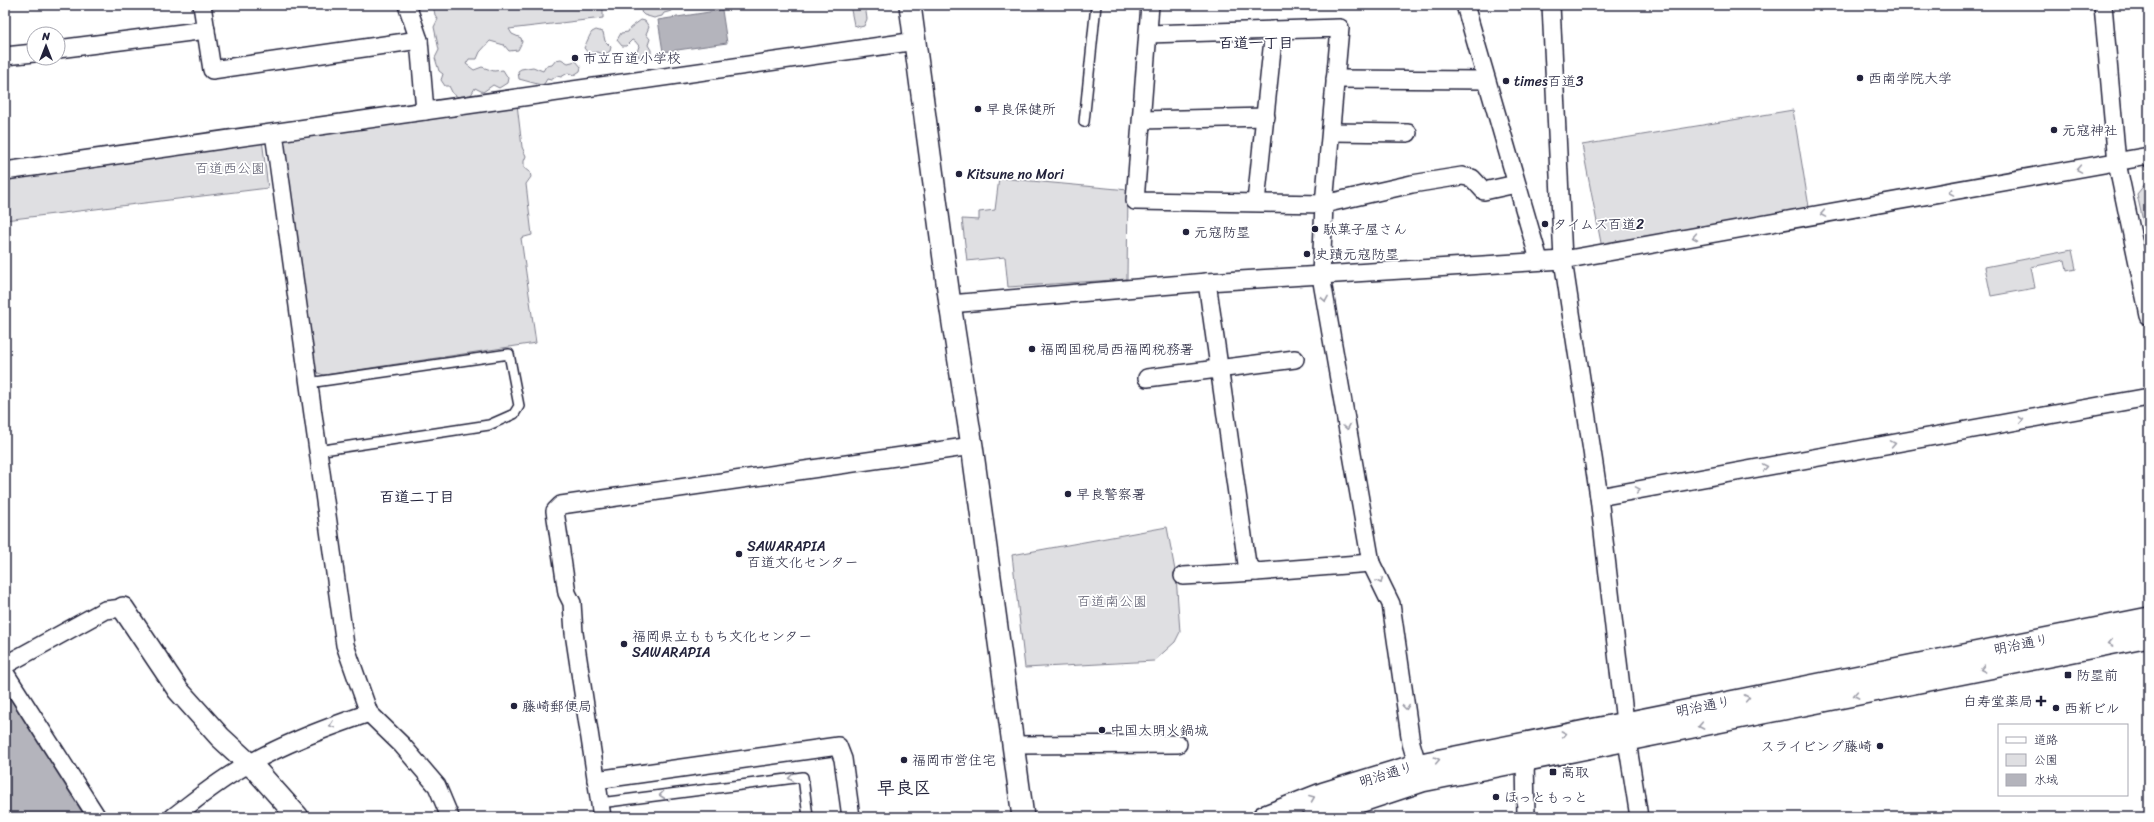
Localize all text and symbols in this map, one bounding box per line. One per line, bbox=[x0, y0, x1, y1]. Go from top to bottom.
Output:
north arrow bbox=[26, 26, 66, 66]
text: N bbox=[41, 27, 50, 46]
district label: 百道一丁目 bbox=[1218, 30, 1294, 56]
place label: 市立百道小学校 bbox=[583, 46, 681, 71]
marker: 市立百道小学校 bbox=[570, 53, 580, 63]
place label: 西南学院大学 bbox=[1868, 66, 1952, 91]
place label: times百道3 bbox=[1514, 69, 1584, 94]
marker: 西南学院大学 bbox=[1855, 73, 1865, 83]
marker: times百道3 bbox=[1501, 76, 1511, 86]
place label: 早良保健所 bbox=[986, 97, 1056, 122]
marker: 早良保健所 bbox=[973, 104, 983, 114]
place label: 元寇神社 bbox=[2062, 118, 2118, 143]
marker: 元寇神社 bbox=[2049, 125, 2059, 135]
park label: 百道西公園 bbox=[195, 156, 265, 181]
place label: Kitsune no Mori bbox=[967, 162, 1065, 187]
one-way arrow bbox=[2076, 164, 2082, 173]
marker: Kitsune no Mori bbox=[954, 169, 964, 179]
one-way arrow bbox=[1948, 187, 1954, 196]
one-way arrow bbox=[1820, 209, 1826, 218]
place label: タイムズ百道2 bbox=[1553, 212, 1644, 237]
place label: 駄菓子屋さん bbox=[1323, 217, 1407, 242]
marker: タイムズ百道2 bbox=[1540, 219, 1550, 229]
place label: 元寇防塁 bbox=[1194, 220, 1250, 245]
marker: 駄菓子屋さん bbox=[1310, 224, 1320, 234]
marker: 元寇防塁 bbox=[1181, 227, 1191, 237]
one-way arrow bbox=[1692, 232, 1698, 240]
place label: 史蹟元寇防塁 bbox=[1315, 242, 1399, 267]
marker: 史蹟元寇防塁 bbox=[1302, 249, 1312, 259]
one-way arrow bbox=[1320, 296, 1329, 302]
place label: 福岡国税局西福岡税務署 bbox=[1040, 337, 1194, 362]
marker: 福岡国税局西福岡税務署 bbox=[1027, 344, 1037, 354]
one-way arrow bbox=[2018, 417, 2024, 425]
one-way arrow bbox=[1342, 424, 1351, 430]
one-way arrow bbox=[1890, 440, 1896, 448]
one-way arrow bbox=[1762, 463, 1769, 472]
place label: 早良警察署 bbox=[1076, 482, 1146, 507]
district label: 百道二丁目 bbox=[379, 484, 455, 510]
one-way arrow bbox=[1634, 486, 1641, 495]
marker: 早良警察署 bbox=[1063, 489, 1073, 499]
place label: SAWARAPIA 百道文化センター bbox=[747, 534, 858, 575]
marker: SAWARAPIA 百道文化センター bbox=[734, 549, 744, 559]
one-way arrow bbox=[1375, 576, 1383, 584]
park label: 百道南公園 bbox=[1077, 589, 1147, 614]
place label: 福岡県立ももち文化センター SAWARAPIA bbox=[632, 624, 812, 665]
street label: 明治通り bbox=[1991, 627, 2051, 662]
marker: 福岡県立ももち文化センター SAWARAPIA bbox=[619, 639, 629, 649]
one-way arrow bbox=[2108, 639, 2114, 647]
place label: 防塁前 bbox=[2076, 663, 2118, 688]
one-way arrow bbox=[1980, 665, 1986, 673]
marker: 防塁前 bbox=[2063, 670, 2073, 680]
street label: 明治通り bbox=[1673, 689, 1733, 724]
place label: 白寿堂薬局 bbox=[1963, 689, 2033, 714]
one-way arrow bbox=[1853, 690, 1859, 699]
place label: 藤崎郵便局 bbox=[522, 694, 592, 719]
one-way arrow bbox=[1743, 694, 1750, 703]
marker: 白寿堂薬局 bbox=[2036, 696, 2046, 706]
place label: 西新ビル bbox=[2064, 696, 2120, 721]
marker: 藤崎郵便局 bbox=[509, 701, 519, 711]
marker: 西新ビル bbox=[2051, 703, 2061, 713]
one-way arrow bbox=[1401, 704, 1410, 710]
place label: 中国大明火鍋城 bbox=[1110, 718, 1208, 743]
one-way arrow bbox=[329, 721, 336, 729]
one-way arrow bbox=[1698, 722, 1704, 730]
legend bbox=[1998, 724, 2128, 796]
marker: 中国大明火鍋城 bbox=[1097, 725, 1107, 735]
text: 道路 bbox=[2034, 729, 2058, 751]
one-way arrow bbox=[1561, 730, 1567, 739]
place label: スライビング藤崎 bbox=[1761, 734, 1872, 759]
marker: スライビング藤崎 bbox=[1875, 741, 1885, 751]
place label: 福岡市営住宅 bbox=[912, 748, 996, 773]
text: 公園 bbox=[2034, 749, 2058, 771]
street label: 明治通り bbox=[1356, 754, 1417, 795]
marker: 福岡市営住宅 bbox=[899, 755, 909, 765]
one-way arrow bbox=[1434, 757, 1440, 765]
place label: 高取 bbox=[1561, 760, 1589, 785]
marker: 高取 bbox=[1548, 767, 1558, 777]
text: 水域 bbox=[2034, 769, 2058, 791]
district label: 早良区 bbox=[877, 772, 931, 804]
one-way arrow bbox=[788, 773, 794, 782]
place label: ほっともっと bbox=[1504, 785, 1588, 810]
one-way arrow bbox=[659, 790, 665, 799]
marker: ほっともっと bbox=[1491, 792, 1501, 802]
one-way arrow bbox=[1309, 794, 1316, 802]

